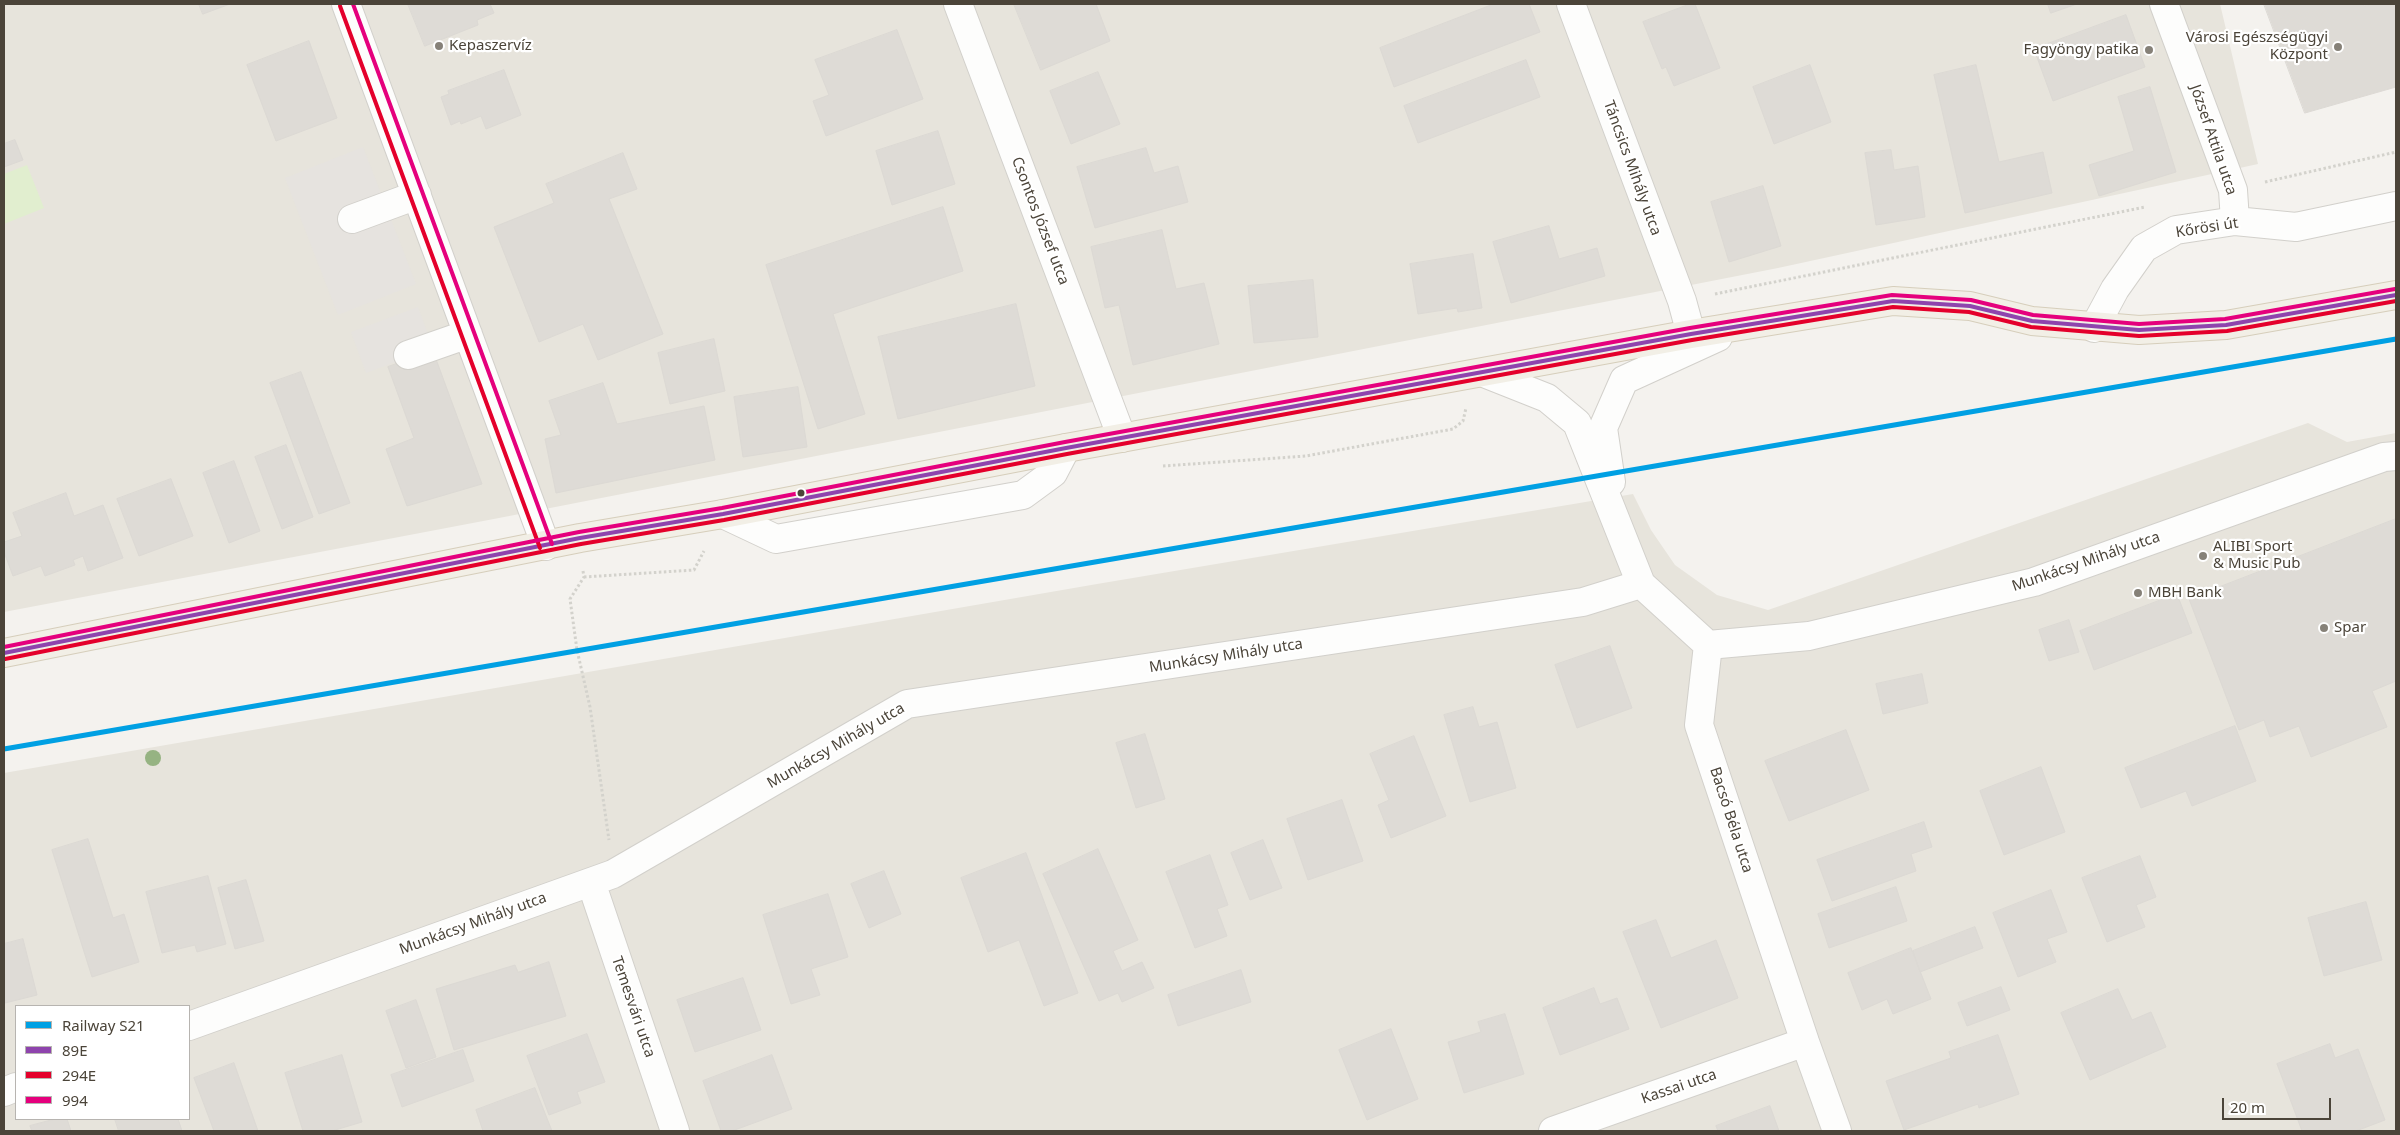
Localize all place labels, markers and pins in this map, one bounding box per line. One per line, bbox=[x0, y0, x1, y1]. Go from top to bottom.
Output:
place label: Városi Egészségügyi Központ bbox=[2186, 29, 2328, 64]
place label: Kepaszervíz bbox=[449, 37, 532, 55]
marker: Kepaszervíz bbox=[433, 40, 445, 52]
place label: Fagyöngy patika bbox=[2023, 41, 2139, 59]
marker: Városi Egészségügyi Központ bbox=[2332, 41, 2344, 53]
marker: Fagyöngy patika bbox=[2143, 44, 2155, 56]
unlabelled marker bbox=[796, 488, 806, 498]
place label: ALIBI Sport & Music Pub bbox=[2213, 538, 2300, 573]
marker: ALIBI Sport & Music Pub bbox=[2197, 550, 2209, 562]
place label: MBH Bank bbox=[2148, 584, 2222, 602]
marker: MBH Bank bbox=[2132, 587, 2144, 599]
place label: Spar bbox=[2334, 619, 2366, 637]
marker: Spar bbox=[2318, 622, 2330, 634]

